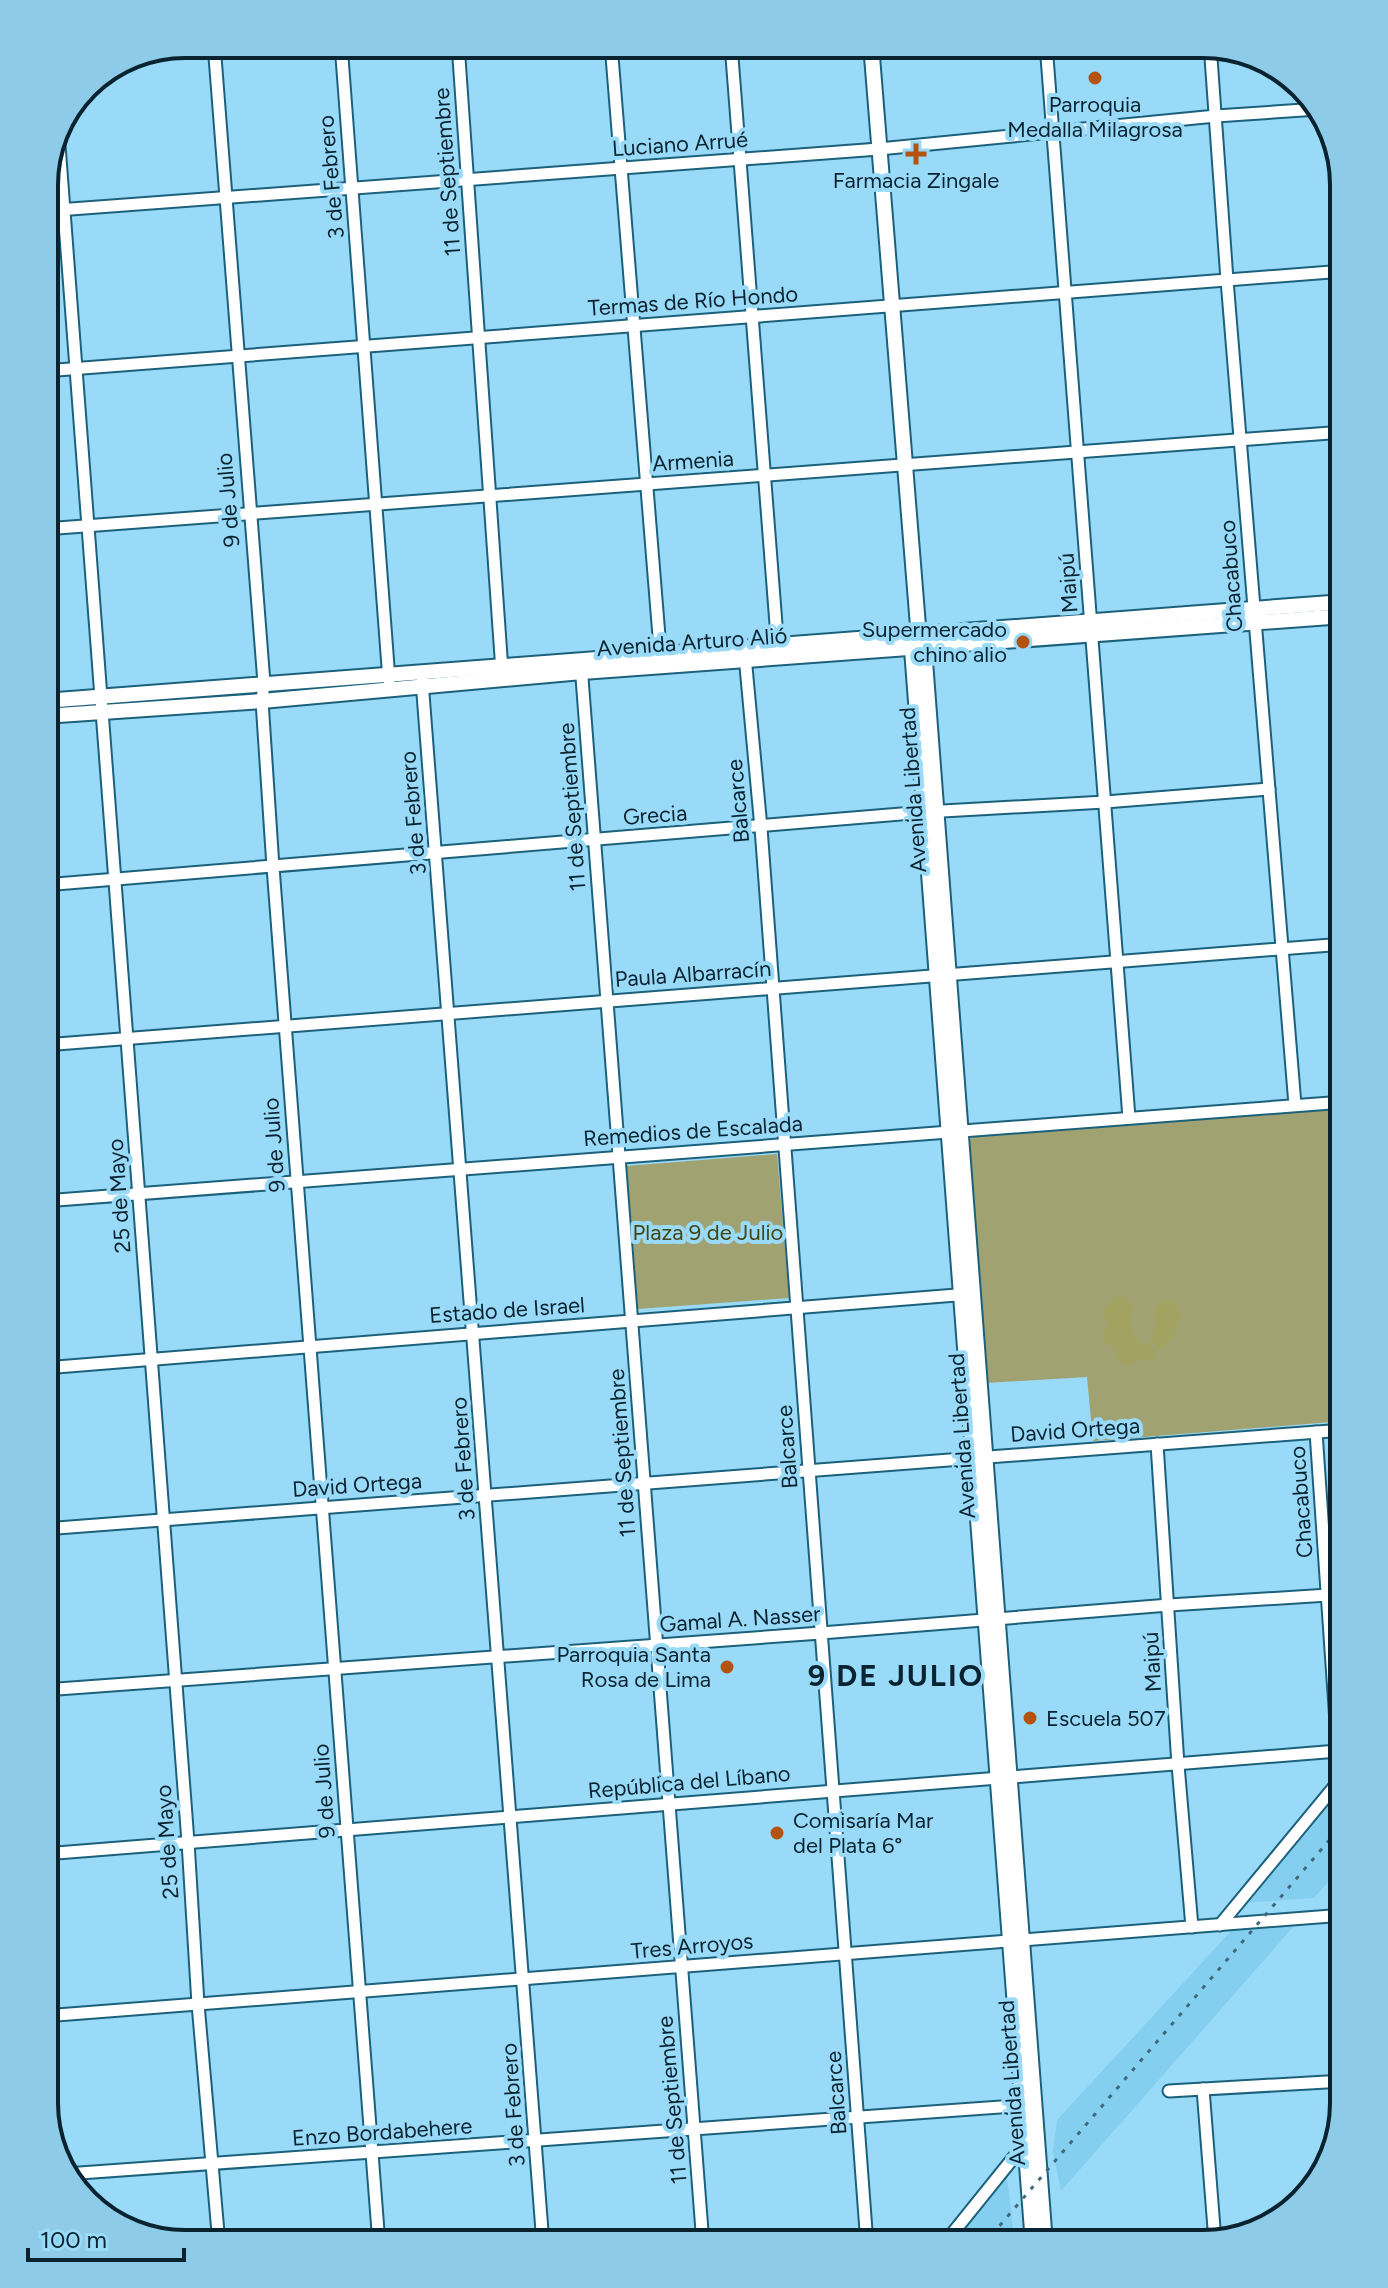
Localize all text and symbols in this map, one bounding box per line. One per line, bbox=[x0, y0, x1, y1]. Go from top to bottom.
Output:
marker: Parroquia Medalla Milagrosa bbox=[1086, 69, 1104, 87]
street label: 11 de Septiembre bbox=[428, 87, 466, 257]
place label: Parroquia Medalla Milagrosa bbox=[1007, 91, 1183, 143]
street label: 3 de Febrero bbox=[312, 114, 350, 240]
street label: Luciano Arrué bbox=[611, 126, 749, 162]
marker: Farmacia Zingale bbox=[907, 145, 925, 163]
place label: Farmacia Zingale bbox=[833, 167, 999, 194]
street label: Termas de Río Hondo bbox=[587, 280, 799, 322]
street label: Armenia bbox=[651, 445, 735, 477]
street label: 9 de Julio bbox=[210, 452, 246, 548]
street label: Chacabuco bbox=[1214, 519, 1248, 633]
street label: Maipú bbox=[1052, 552, 1084, 614]
place label: Supermercado chino alio bbox=[862, 616, 1007, 668]
street label: Avenida Arturo Alió bbox=[596, 622, 788, 662]
marker: Supermercado chino alio bbox=[1014, 633, 1032, 651]
street label: Avenida Libertad bbox=[894, 706, 932, 874]
street label: 11 de Septiembre bbox=[553, 722, 591, 892]
street label: 3 de Febrero bbox=[394, 750, 432, 876]
street label: Balcarce bbox=[721, 758, 755, 844]
street label: Grecia bbox=[622, 799, 688, 831]
street label: Paula Albarracín bbox=[614, 955, 772, 993]
street label: 9 de Julio bbox=[257, 1097, 291, 1193]
street label: Remedios de Escalada bbox=[582, 1110, 804, 1152]
street label: 25 de Mayo bbox=[102, 1138, 136, 1254]
park label: Plaza 9 de Julio bbox=[633, 1219, 783, 1246]
street label: Estado de Israel bbox=[428, 1291, 586, 1329]
street label: Avenida Libertad bbox=[943, 1352, 981, 1520]
street label: 11 de Septiembre bbox=[603, 1368, 641, 1538]
street label: 3 de Febrero bbox=[445, 1396, 481, 1522]
street label: Balcarce bbox=[771, 1404, 803, 1490]
street label: David Ortega bbox=[1009, 1412, 1141, 1448]
street label: Chacabuco bbox=[1284, 1445, 1318, 1559]
street label: David Ortega bbox=[291, 1467, 423, 1503]
street label: Gamal A. Nasser bbox=[659, 1600, 822, 1638]
street label: Maipú bbox=[1137, 1631, 1167, 1693]
place label: Parroquia Santa Rosa de Lima bbox=[556, 1641, 711, 1693]
district label: 9 DE JULIO bbox=[808, 1657, 984, 1694]
marker: Parroquia Santa Rosa de Lima bbox=[718, 1658, 736, 1676]
place label: Escuela 507 bbox=[1046, 1705, 1166, 1732]
marker: Escuela 507 bbox=[1021, 1709, 1039, 1727]
street label: 9 de Julio bbox=[307, 1743, 341, 1839]
street label: República del Líbano bbox=[587, 1760, 791, 1804]
street label: 25 de Mayo bbox=[150, 1784, 184, 1900]
place label: Comisaría Mar del Plata 6° bbox=[793, 1807, 934, 1859]
marker: Comisaría Mar del Plata 6° bbox=[768, 1824, 786, 1842]
street label: Tres Arroyos bbox=[630, 1927, 754, 1965]
street label: Avenida Libertad bbox=[993, 1999, 1031, 2167]
street label: 11 de Septiembre bbox=[651, 2015, 693, 2185]
street label: 3 de Febrero bbox=[495, 2042, 531, 2168]
street label: Balcarce bbox=[820, 2050, 852, 2136]
street label: Enzo Bordabehere bbox=[291, 2112, 473, 2152]
scale bar bbox=[28, 2212, 184, 2262]
text: 100 m bbox=[40, 2225, 107, 2254]

